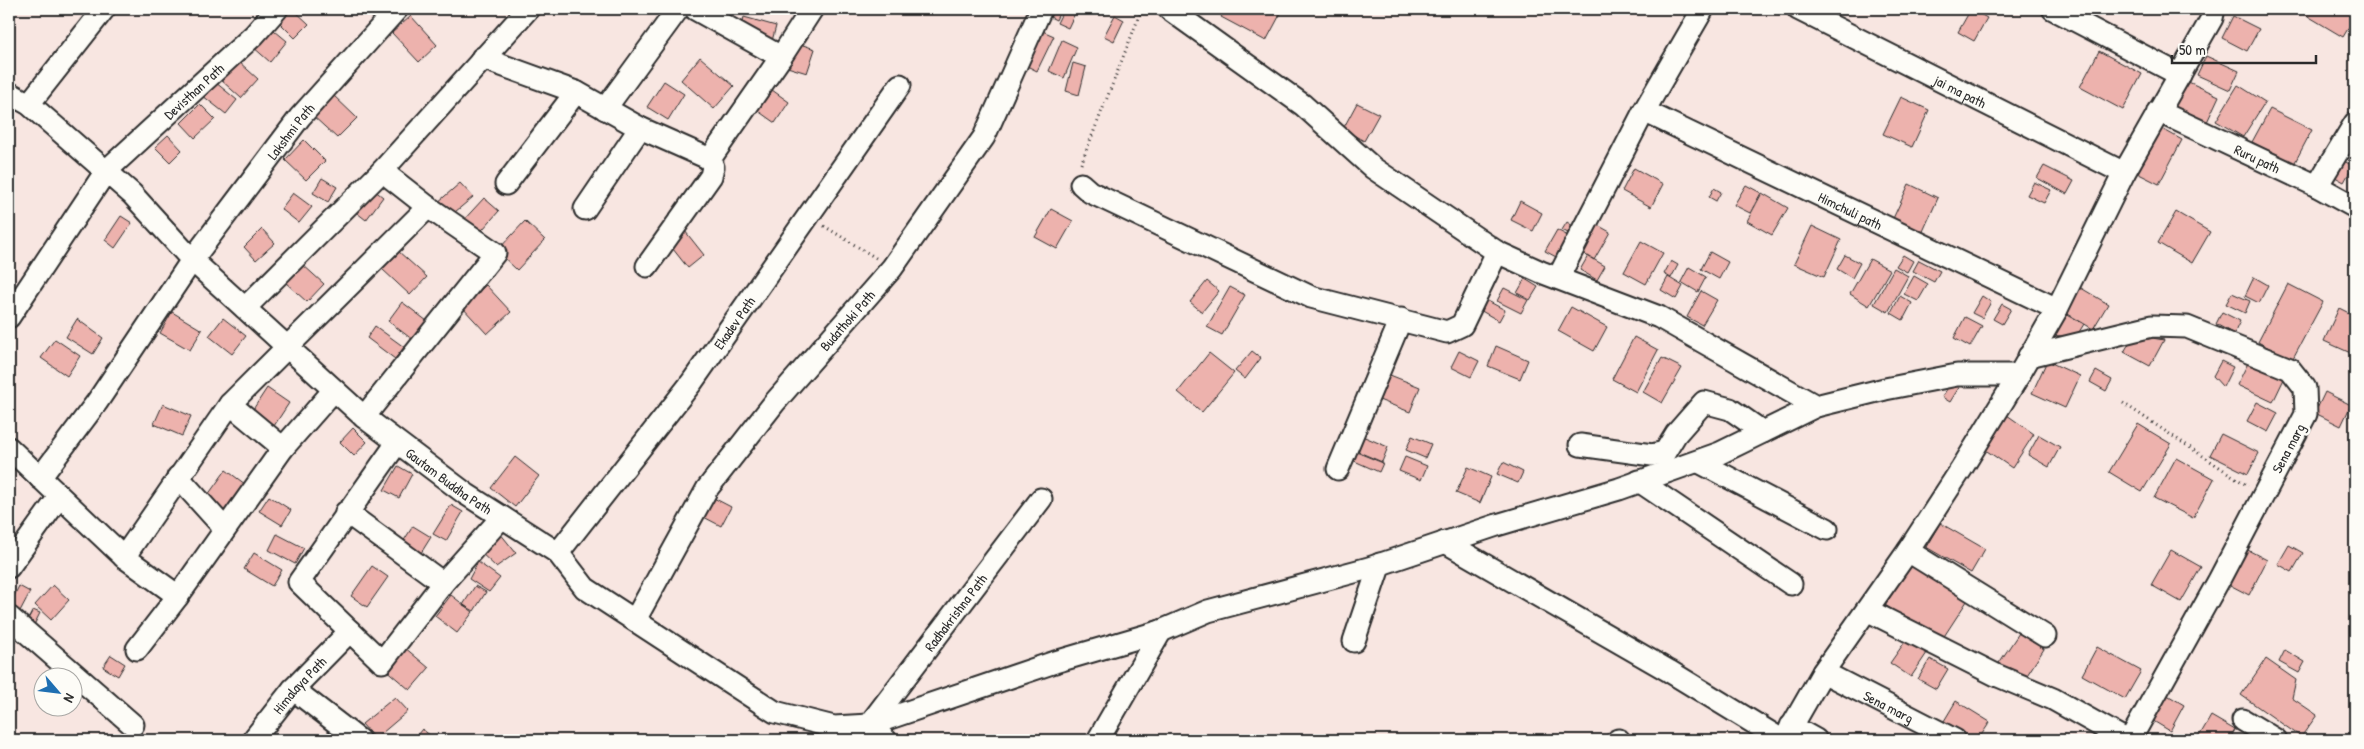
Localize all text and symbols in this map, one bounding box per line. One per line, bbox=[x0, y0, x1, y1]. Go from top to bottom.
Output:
scale bar bbox=[2172, 32, 2315, 64]
text: 50 m bbox=[2179, 39, 2206, 60]
street label: Devisthan Path bbox=[159, 58, 228, 123]
street label: jai ma path bbox=[1929, 69, 1990, 112]
street label: Lakshmi Path bbox=[262, 98, 318, 163]
street label: Ruru path bbox=[2232, 139, 2284, 177]
street label: Himchuli path bbox=[1816, 187, 1886, 233]
street label: Budathoki Path bbox=[815, 285, 879, 354]
street label: Ekadev Path bbox=[709, 292, 759, 353]
street label: Sena marg bbox=[2267, 420, 2310, 477]
street label: Gautam Buddha Path bbox=[402, 443, 496, 518]
street label: Radhakrishna Path bbox=[919, 569, 991, 655]
street label: Himalaya Path bbox=[268, 652, 330, 717]
north arrow bbox=[32, 666, 82, 716]
street label: Sena marg bbox=[1861, 685, 1917, 728]
text: N bbox=[60, 691, 80, 707]

